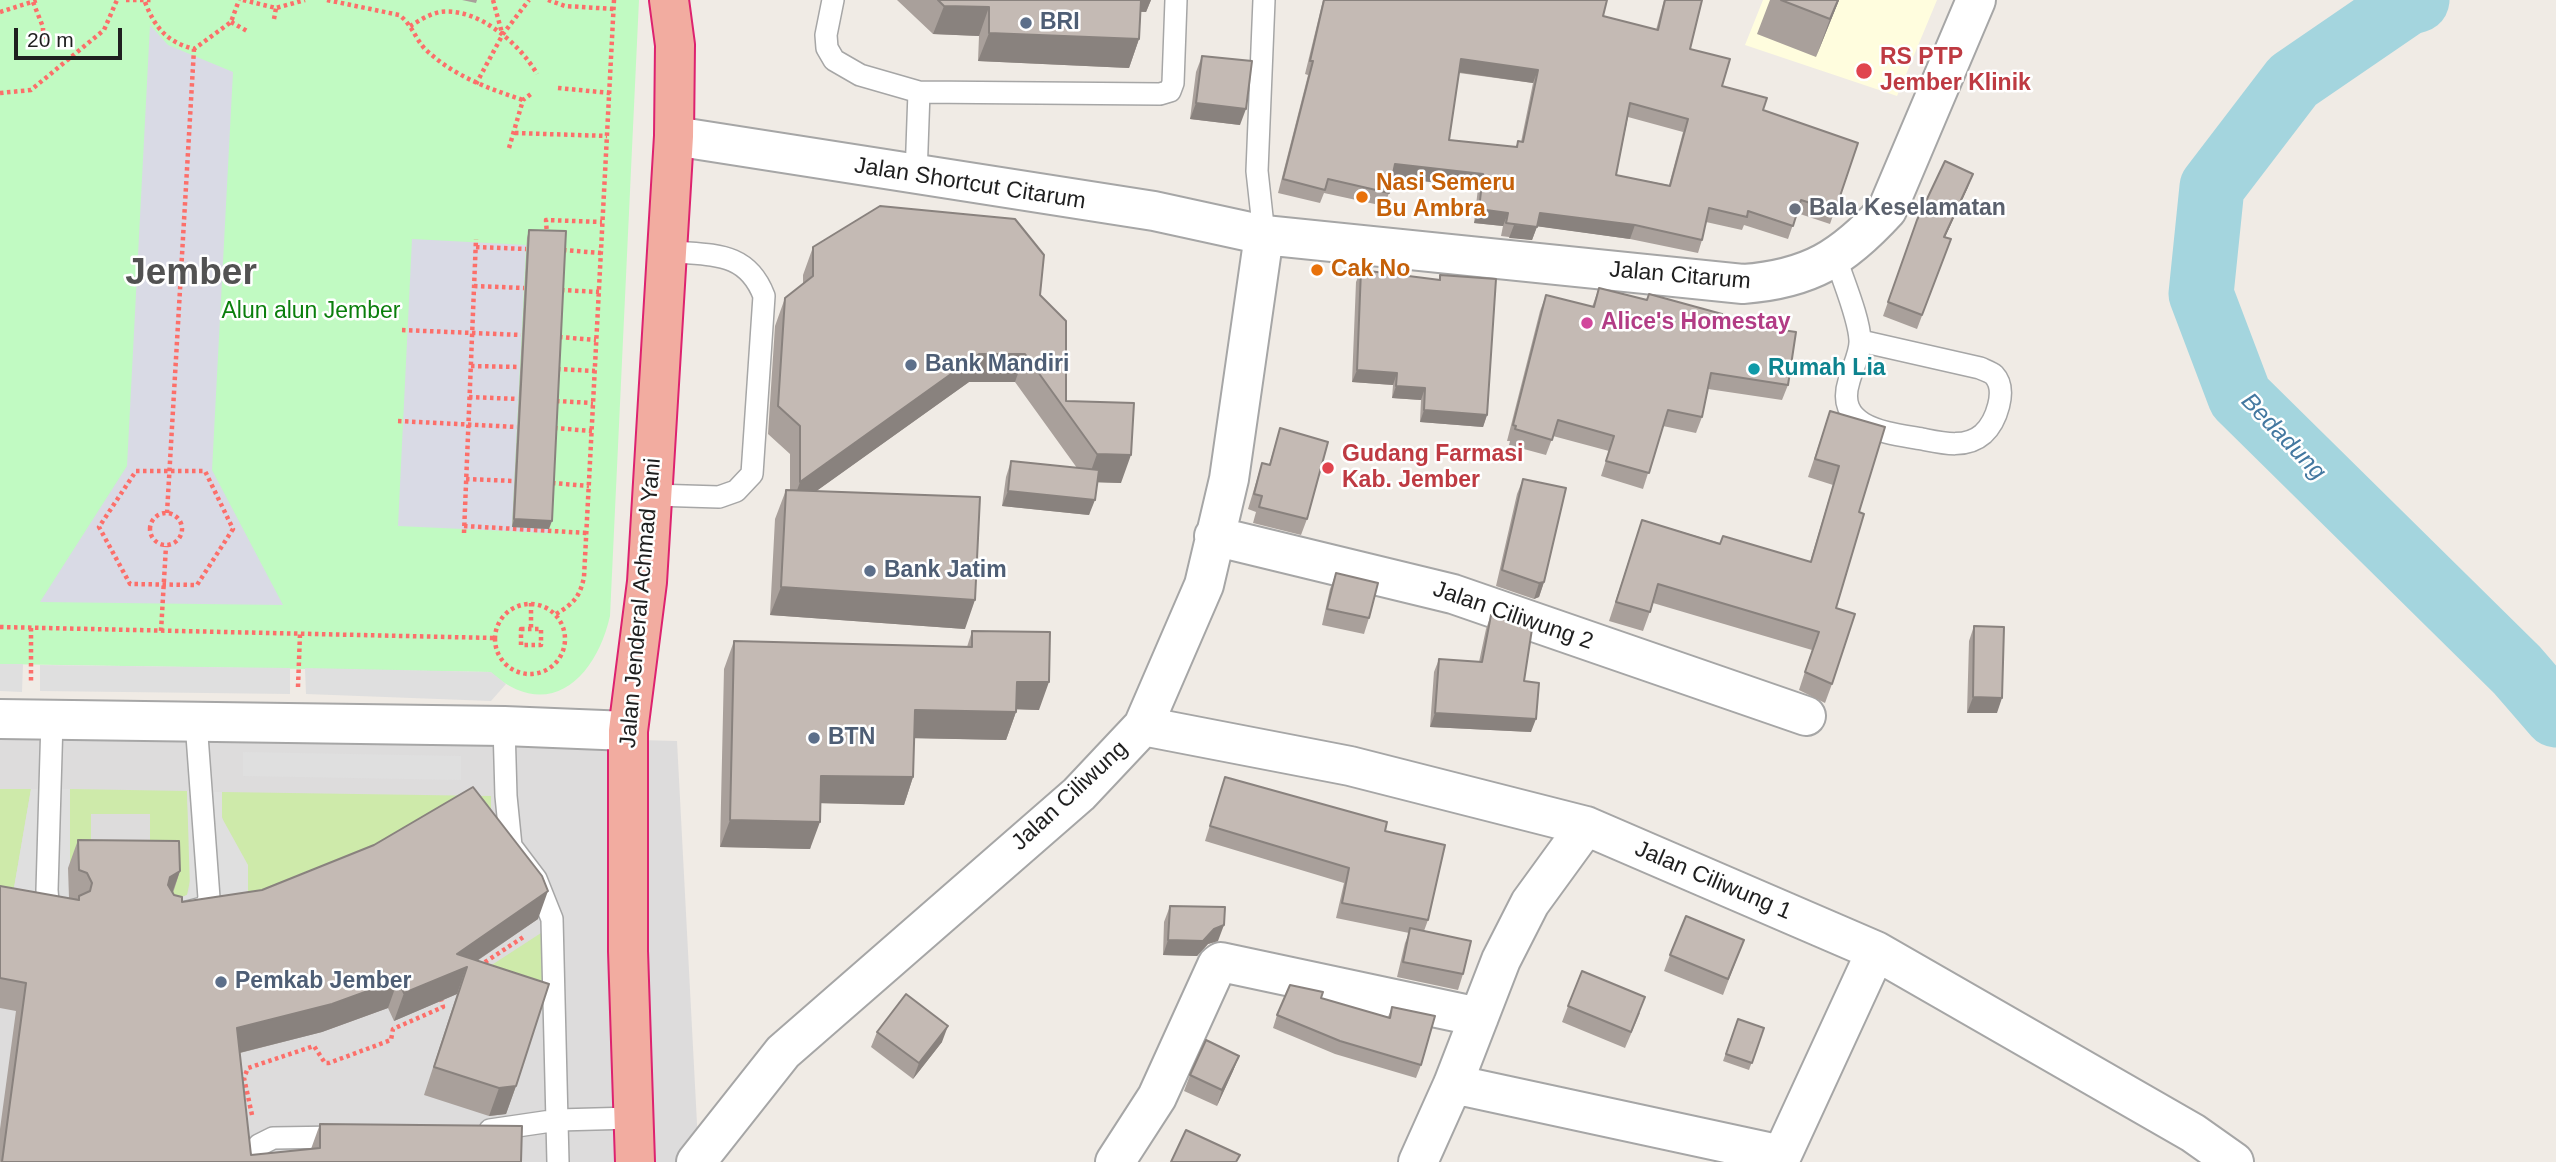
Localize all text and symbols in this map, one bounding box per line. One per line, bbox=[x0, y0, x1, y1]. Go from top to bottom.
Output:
place label: BRI bbox=[1040, 9, 1080, 37]
scale bar bbox=[18, 14, 126, 58]
marker: BRI bbox=[1018, 15, 1034, 31]
text: 20 m bbox=[27, 28, 74, 51]
place label: RS PTP Jember Klinik bbox=[1880, 44, 2031, 98]
marker: RS PTP Jember Klinik bbox=[1854, 61, 1874, 81]
street label: Jalan Shortcut Citarum bbox=[852, 152, 1088, 216]
place label: Nasi Semeru Bu Ambra bbox=[1376, 170, 1515, 224]
marker: Nasi Semeru Bu Ambra bbox=[1354, 189, 1370, 205]
place label: Bala Keselamatan bbox=[1809, 195, 2006, 223]
marker: Bala Keselamatan bbox=[1787, 201, 1803, 217]
district label: Jember bbox=[125, 252, 257, 296]
place label: Cak No bbox=[1331, 256, 1410, 284]
street label: Jalan Citarum bbox=[1608, 256, 1752, 296]
marker: Cak No bbox=[1309, 262, 1325, 278]
park label: Alun alun Jember bbox=[222, 298, 400, 326]
place label: Alice's Homestay bbox=[1601, 309, 1791, 337]
marker: Alice's Homestay bbox=[1579, 315, 1595, 331]
place label: Bank Mandiri bbox=[925, 351, 1069, 379]
place label: Rumah Lia bbox=[1768, 355, 1886, 383]
marker: Bank Mandiri bbox=[903, 357, 919, 373]
marker: Rumah Lia bbox=[1746, 361, 1762, 377]
water label: Bedadung bbox=[2235, 388, 2331, 486]
place label: Gudang Farmasi Kab. Jember bbox=[1342, 441, 1523, 495]
street label: Jalan Jenderal Achmad Yani bbox=[615, 457, 667, 749]
marker: Gudang Farmasi Kab. Jember bbox=[1320, 460, 1336, 476]
place label: Bank Jatim bbox=[884, 557, 1007, 585]
marker: Bank Jatim bbox=[862, 563, 878, 579]
street label: Jalan Ciliwung 2 bbox=[1429, 576, 1597, 656]
place label: BTN bbox=[828, 724, 875, 752]
marker: BTN bbox=[806, 730, 822, 746]
street label: Jalan Ciliwung bbox=[1006, 735, 1134, 857]
street label: Jalan Ciliwung 1 bbox=[1631, 836, 1795, 926]
place label: Pemkab Jember bbox=[235, 968, 411, 996]
marker: Pemkab Jember bbox=[213, 974, 229, 990]

